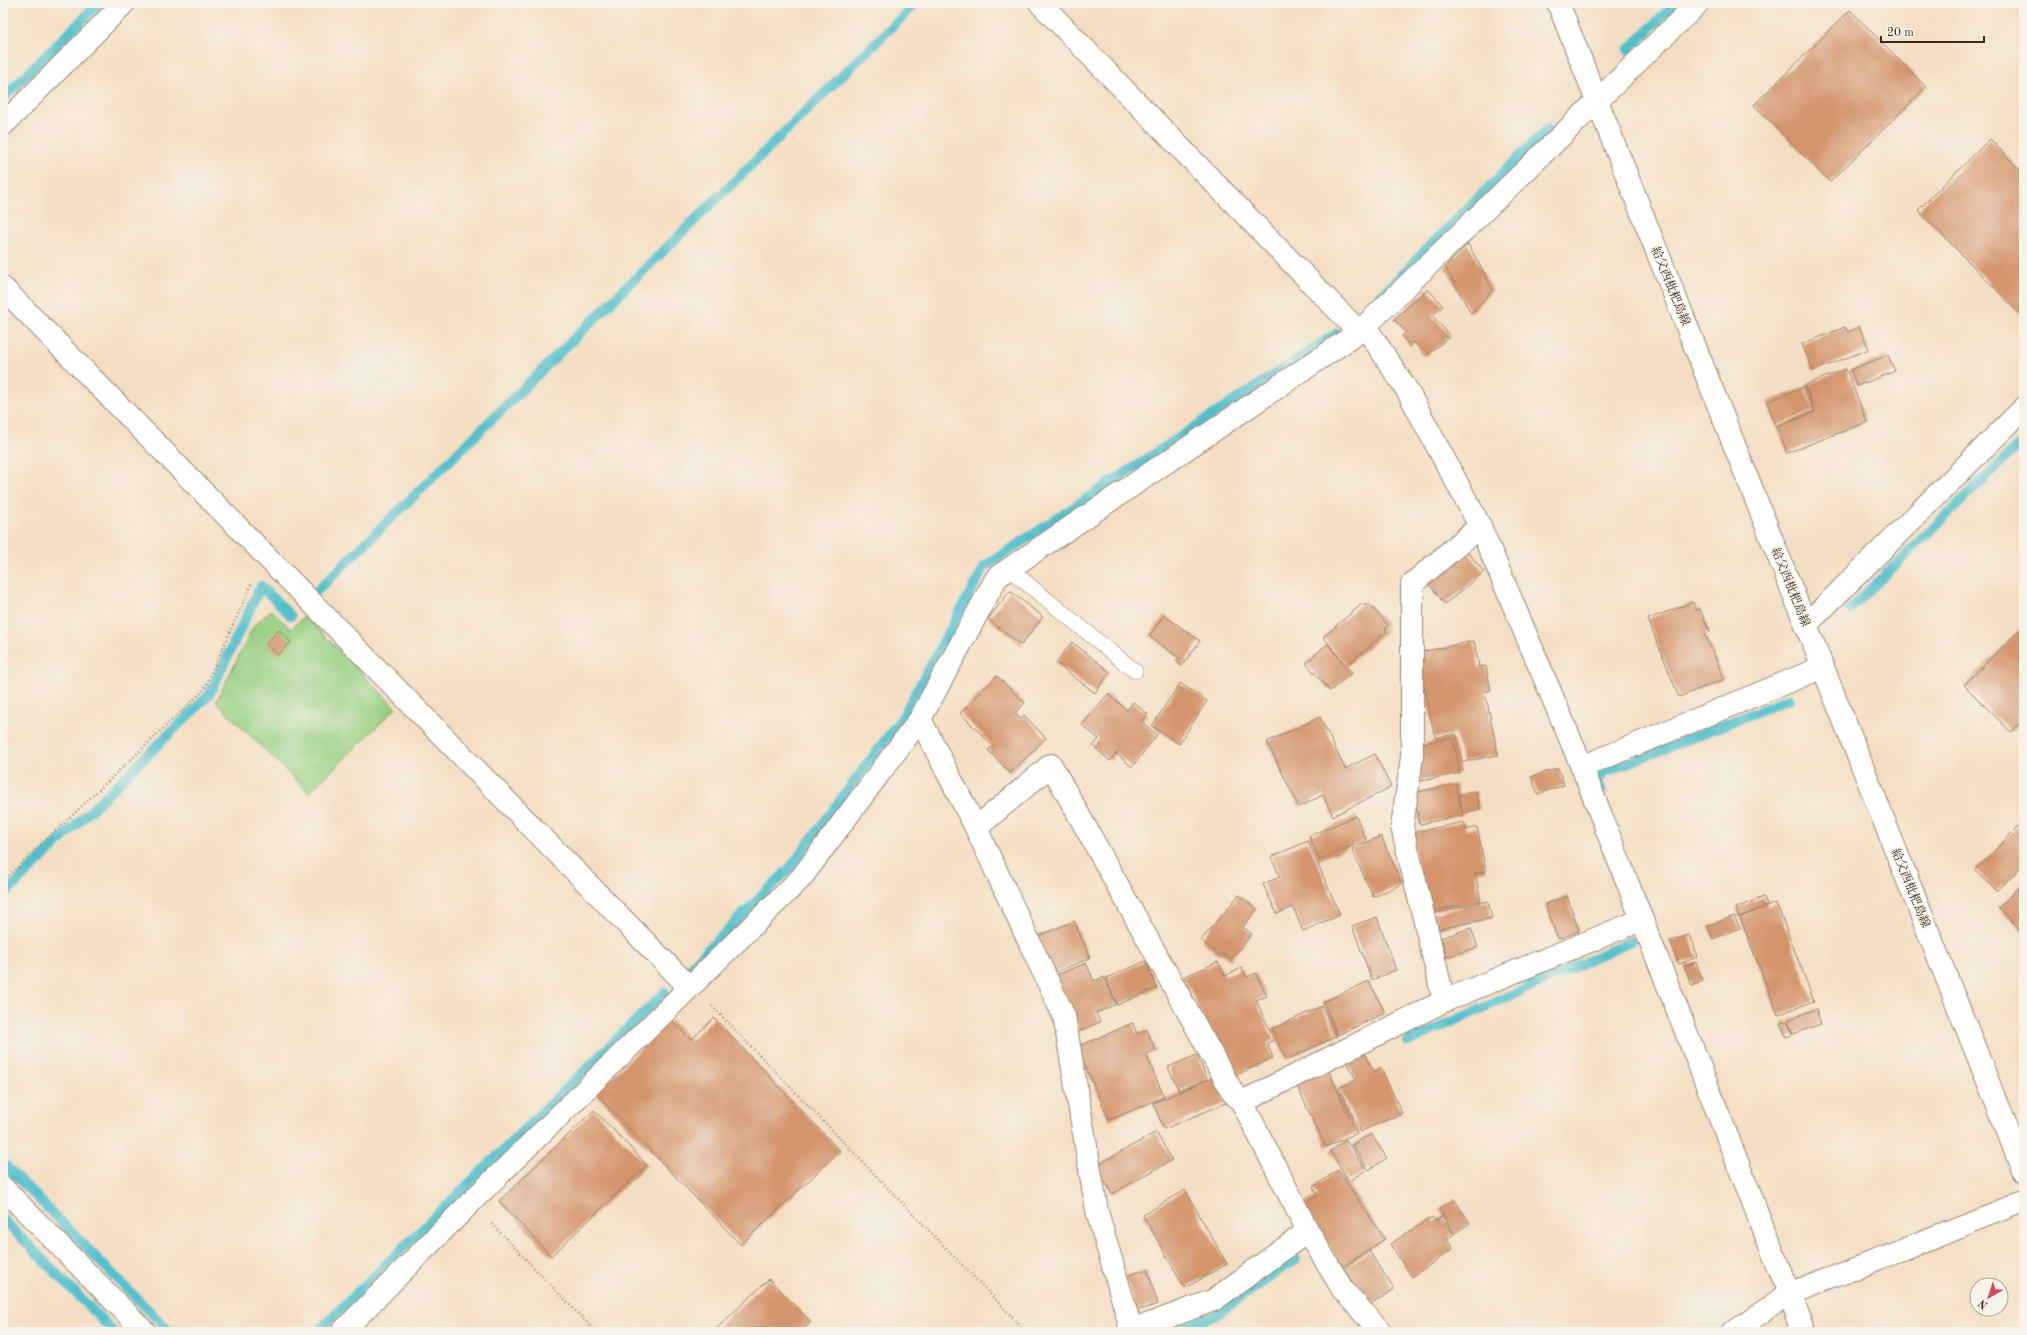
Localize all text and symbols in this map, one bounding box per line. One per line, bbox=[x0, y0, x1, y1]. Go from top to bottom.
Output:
scale bar bbox=[1881, 18, 1984, 44]
text: 20 m bbox=[1887, 27, 1914, 39]
street label: 給父西枇杷島線 bbox=[1649, 244, 1693, 328]
street label: 給父西枇杷島線 bbox=[1769, 545, 1813, 629]
street label: 給父西枇杷島線 bbox=[1889, 846, 1933, 930]
north arrow bbox=[1969, 1277, 2009, 1317]
text: N bbox=[1976, 1296, 1990, 1311]

